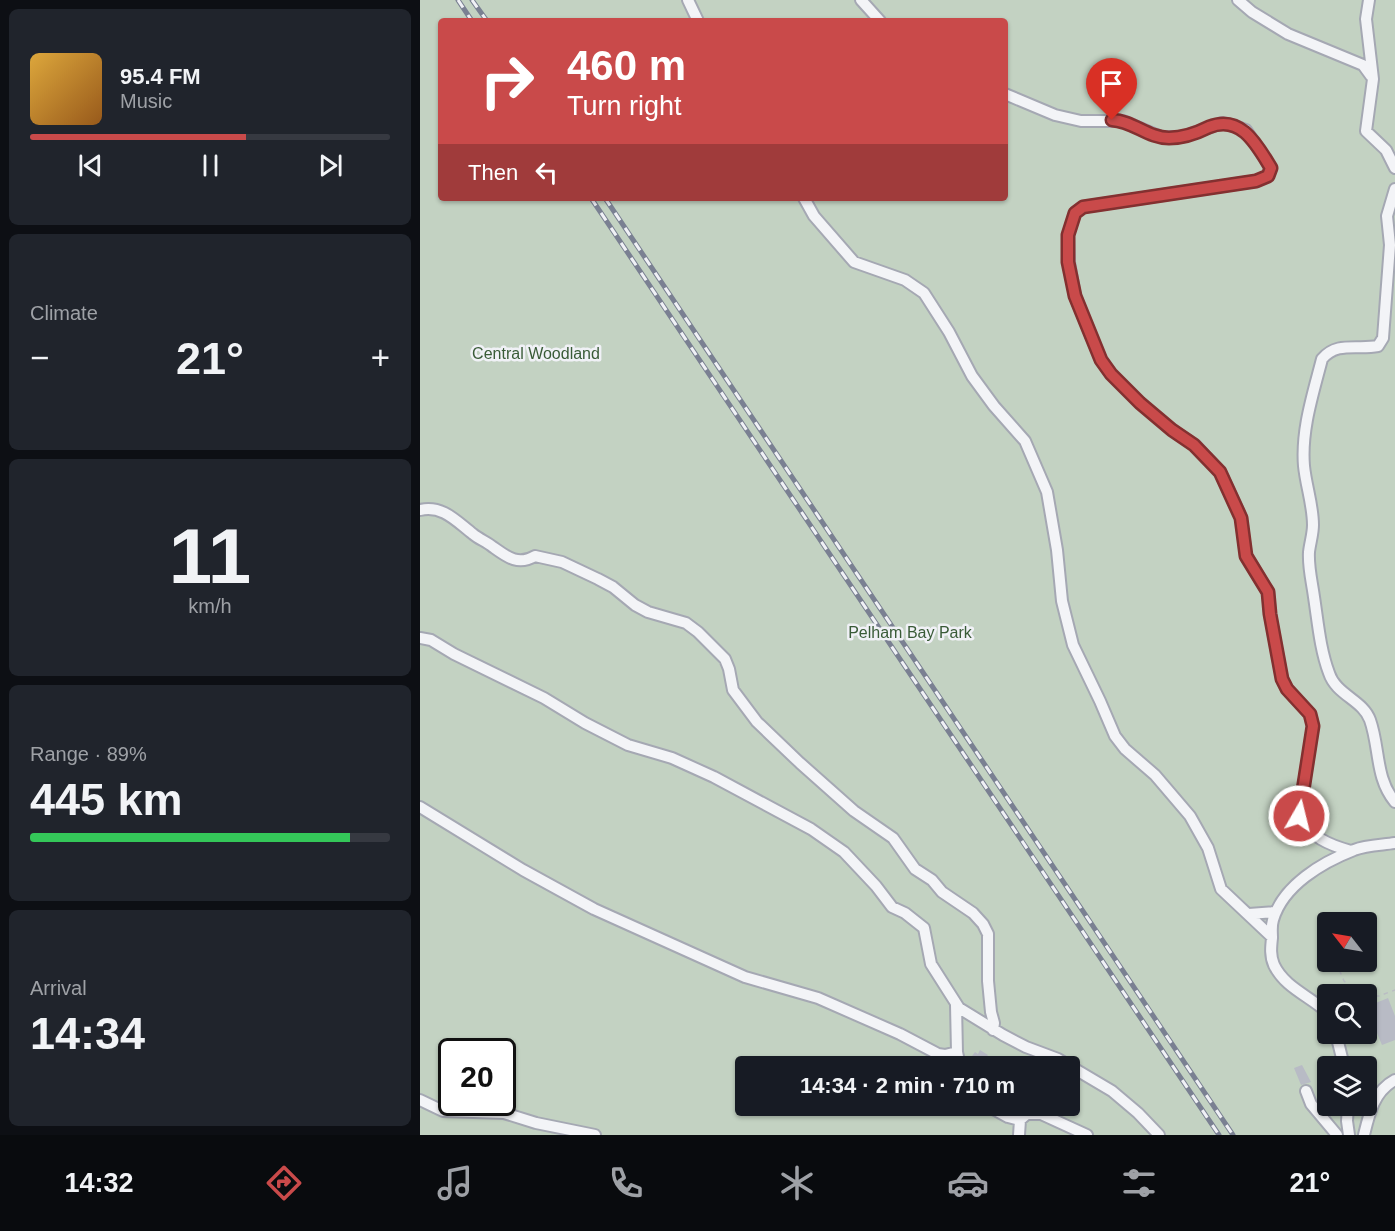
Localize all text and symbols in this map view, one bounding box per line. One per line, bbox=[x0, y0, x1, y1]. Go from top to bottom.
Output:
icon: right bbox=[468, 42, 546, 120]
text: 460 m bbox=[567, 42, 686, 89]
pin bbox=[1086, 58, 1137, 120]
text: 95.4 FM bbox=[120, 64, 201, 89]
icon: arrive bbox=[1095, 67, 1128, 100]
text: Music bbox=[120, 90, 172, 112]
text: Turn right bbox=[567, 91, 682, 121]
icon: previous bbox=[74, 149, 107, 182]
icon: pause bbox=[194, 149, 227, 182]
icon: next bbox=[314, 149, 347, 182]
icon: left bbox=[530, 156, 563, 189]
text: Then bbox=[468, 160, 518, 185]
text: Climate bbox=[30, 302, 98, 324]
text: 21° bbox=[176, 333, 244, 384]
text: − bbox=[30, 339, 49, 376]
text: + bbox=[371, 339, 390, 376]
park label: Central Woodland bbox=[472, 345, 600, 362]
text: 11 bbox=[169, 512, 251, 600]
text: km/h bbox=[188, 595, 232, 617]
park label: Pelham Bay Park bbox=[848, 624, 973, 641]
text: Range · 89% bbox=[30, 743, 147, 765]
text: 445 km bbox=[30, 774, 183, 825]
position arrow bbox=[1267, 784, 1331, 848]
north arrow bbox=[1317, 912, 1377, 972]
map controls bbox=[1317, 912, 1377, 1116]
text: Arrival bbox=[30, 977, 87, 999]
button: search bbox=[1317, 984, 1377, 1044]
text: 14:34 bbox=[30, 1008, 145, 1059]
speed limit sign: 20 bbox=[438, 1038, 516, 1116]
button: layers bbox=[1317, 1056, 1377, 1116]
text: 14:34 · 2 min · 710 m bbox=[800, 1073, 1015, 1098]
icon: directions bbox=[263, 1162, 305, 1204]
icon: music bbox=[434, 1162, 476, 1204]
icon: phone bbox=[605, 1162, 647, 1204]
icon: climate bbox=[776, 1162, 818, 1204]
icon: car bbox=[947, 1162, 989, 1204]
icon: filters bbox=[1118, 1162, 1160, 1204]
text: 14:32 bbox=[65, 1168, 134, 1198]
text: 21° bbox=[1290, 1168, 1330, 1198]

